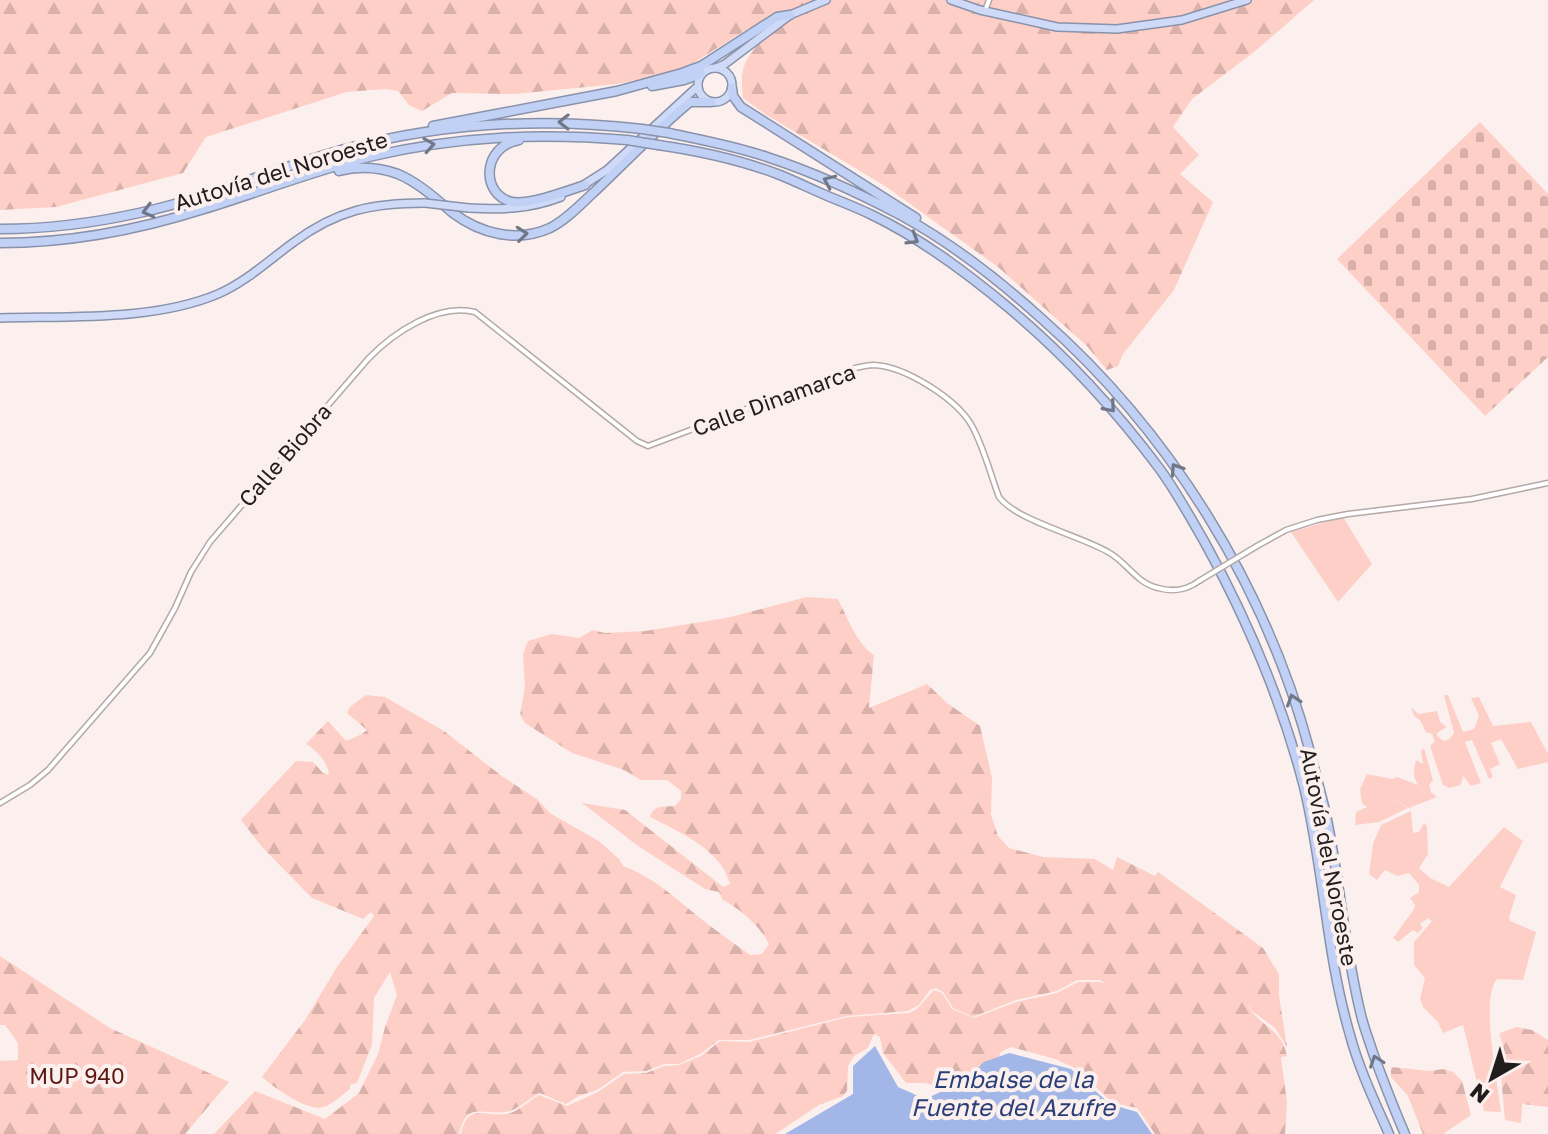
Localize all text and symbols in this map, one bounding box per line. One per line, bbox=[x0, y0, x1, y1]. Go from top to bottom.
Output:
one-way arrow bbox=[557, 114, 570, 131]
street label: Autovía del Noroeste bbox=[171, 125, 391, 216]
one-way arrow bbox=[422, 137, 436, 154]
one-way arrow bbox=[823, 175, 838, 191]
one-way arrow bbox=[142, 201, 156, 218]
one-way arrow bbox=[516, 225, 529, 242]
one-way arrow bbox=[904, 229, 919, 245]
street label: Calle Dinamarca bbox=[689, 358, 859, 442]
street label: Calle Biobra bbox=[233, 398, 337, 512]
one-way arrow bbox=[1100, 398, 1115, 413]
one-way arrow bbox=[1170, 463, 1185, 477]
one-way arrow bbox=[1287, 693, 1303, 707]
street label: Autovía del Noroeste bbox=[1295, 746, 1364, 968]
north arrow bbox=[1452, 1038, 1532, 1118]
one-way arrow bbox=[1370, 1055, 1386, 1069]
park label: MUP 940 bbox=[29, 1062, 125, 1089]
water label: Embalse de la Fuente del Azufre bbox=[911, 1064, 1117, 1121]
text: N bbox=[1464, 1078, 1494, 1110]

